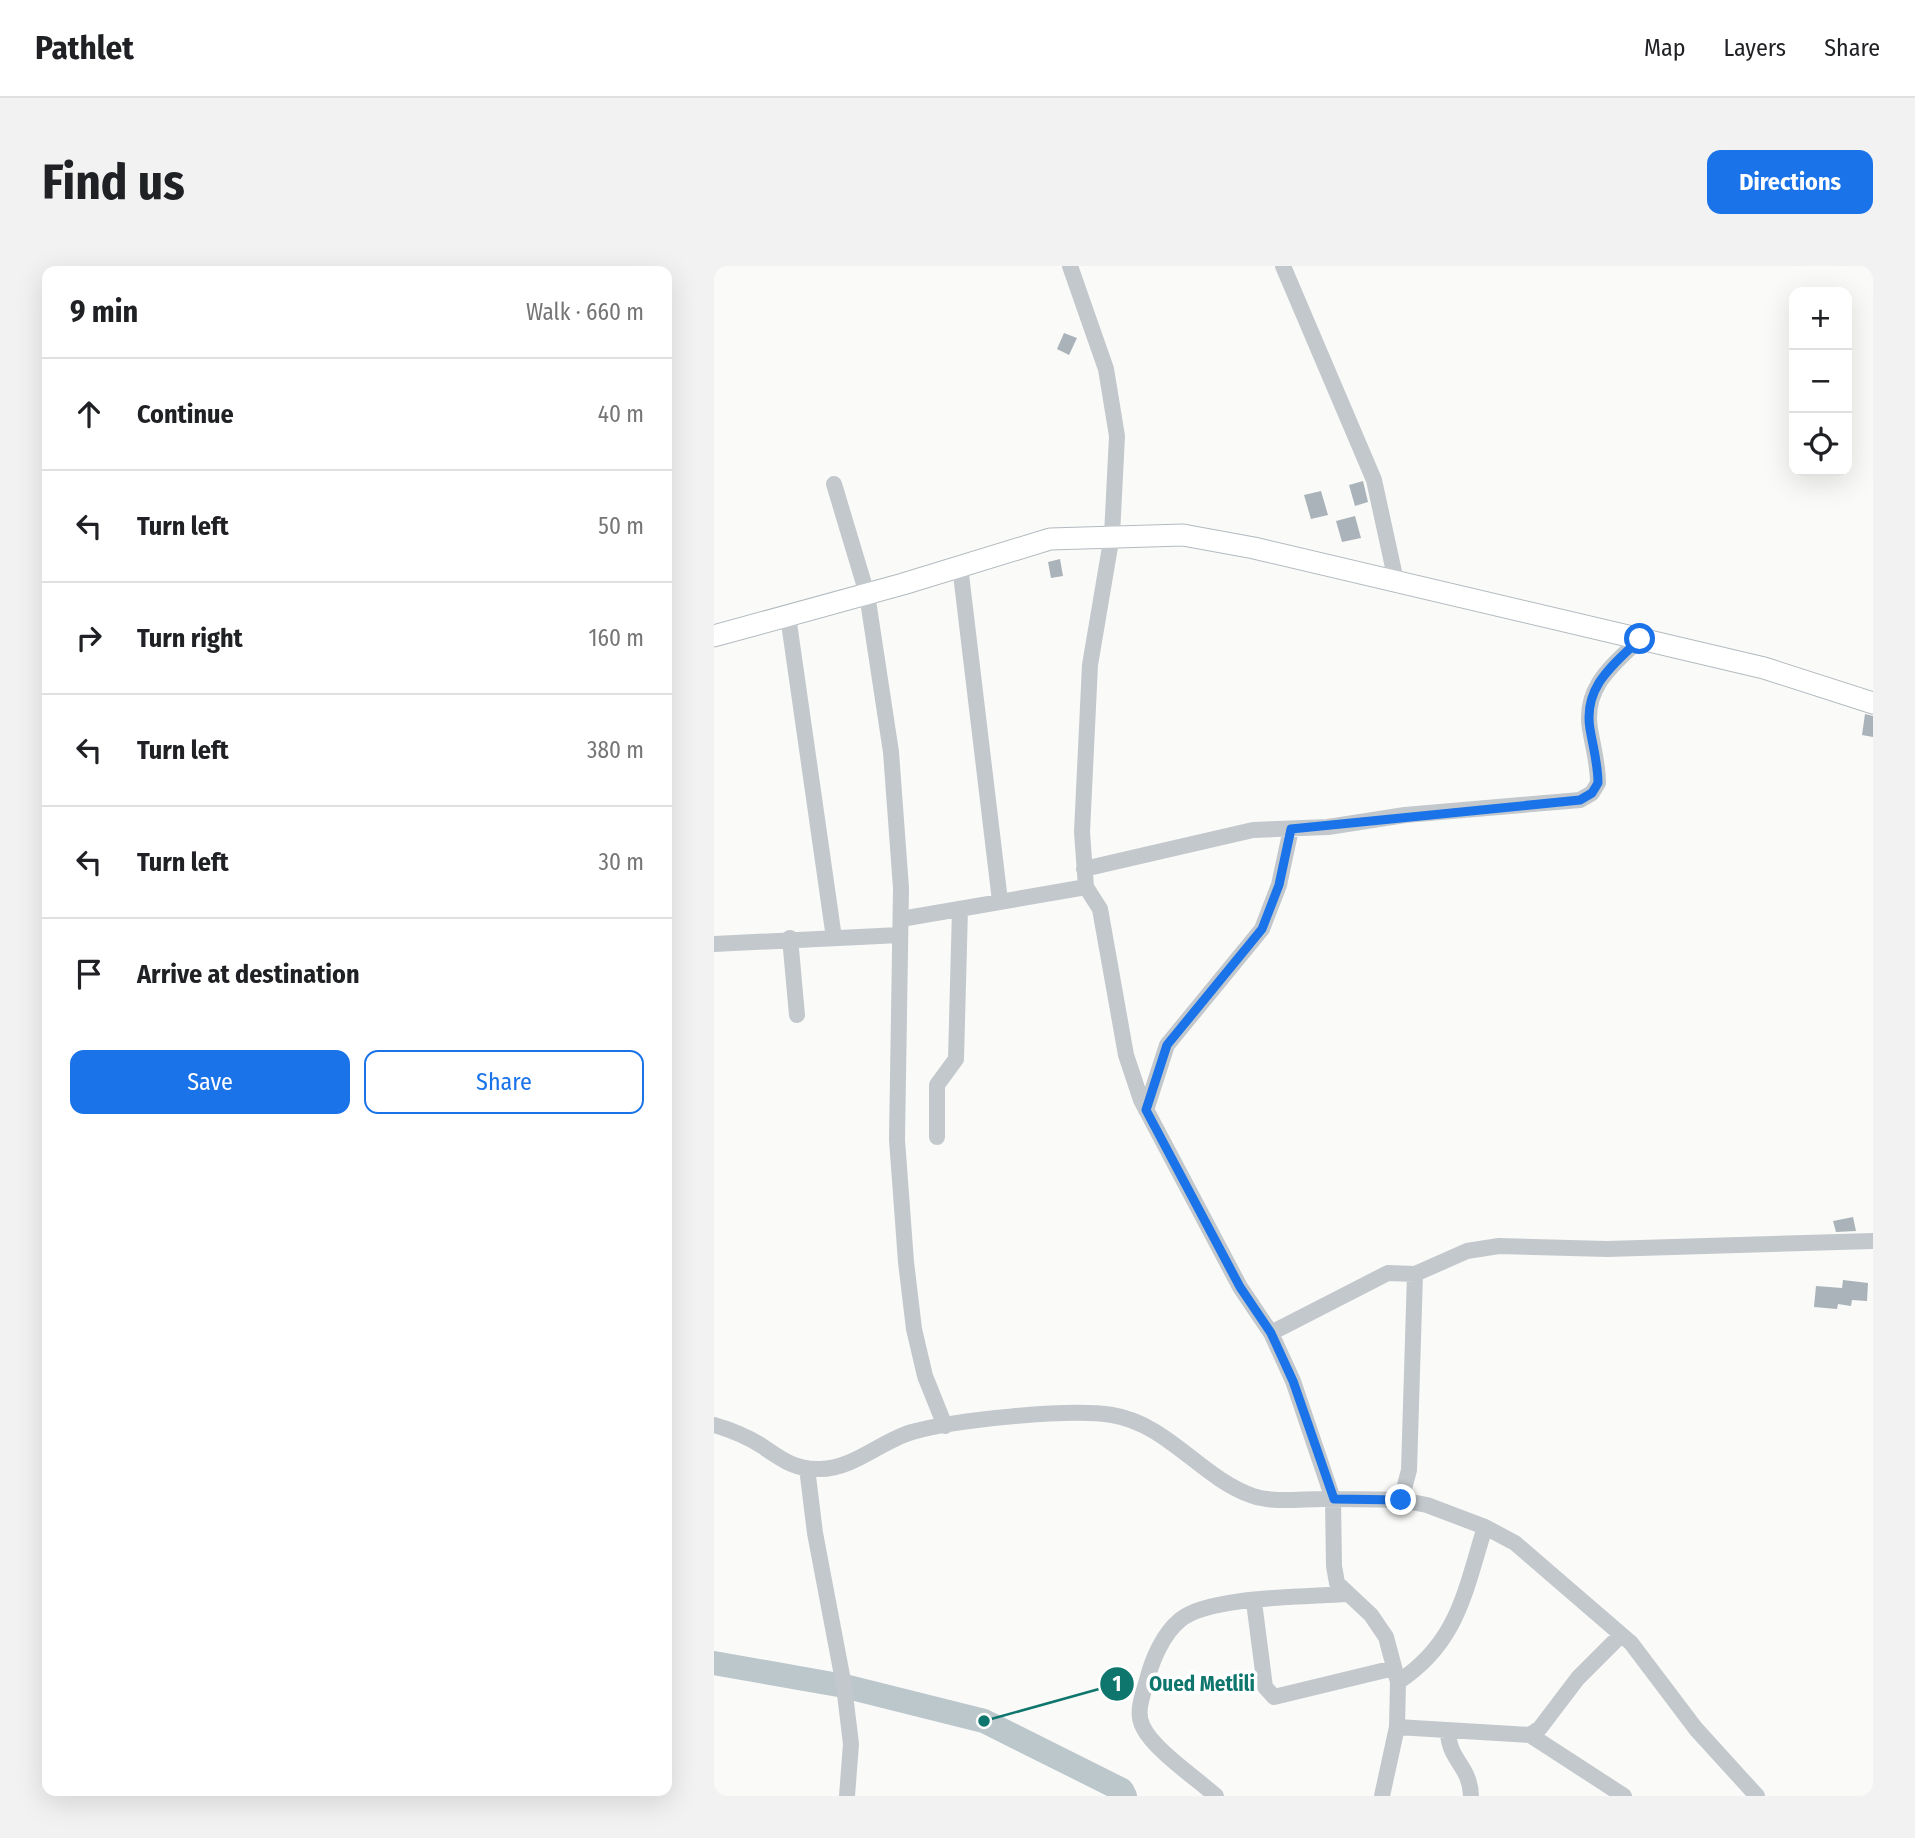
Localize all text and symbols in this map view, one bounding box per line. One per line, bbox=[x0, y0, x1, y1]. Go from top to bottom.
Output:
text: Pathlet bbox=[35, 28, 134, 68]
text: Map bbox=[1644, 34, 1686, 62]
text: Layers bbox=[1724, 34, 1786, 62]
text: Share bbox=[1824, 34, 1880, 62]
button: Directions bbox=[1707, 150, 1873, 214]
text: Find us bbox=[42, 153, 185, 212]
map controls bbox=[1789, 287, 1852, 476]
button: + bbox=[1789, 287, 1852, 350]
text: 9 min bbox=[70, 294, 138, 330]
text: Walk · 660 m bbox=[526, 298, 644, 326]
button: − bbox=[1789, 350, 1852, 413]
icon: ahead bbox=[70, 395, 108, 433]
text: Continue bbox=[137, 399, 234, 430]
text: 40 m bbox=[598, 400, 644, 428]
button: locate bbox=[1789, 413, 1852, 476]
icon: left bbox=[70, 507, 108, 545]
text: Turn left bbox=[137, 511, 229, 542]
text: 50 m bbox=[598, 512, 644, 540]
icon: right bbox=[70, 619, 108, 657]
text: Turn right bbox=[137, 623, 243, 654]
route start bbox=[1624, 623, 1655, 654]
text: 160 m bbox=[589, 624, 644, 652]
icon: left bbox=[70, 731, 108, 769]
text: Turn left bbox=[137, 735, 229, 766]
text: 380 m bbox=[587, 736, 644, 764]
icon: left bbox=[70, 843, 108, 881]
text: Turn left bbox=[137, 847, 229, 878]
text: 30 m bbox=[599, 848, 644, 876]
icon: arrive bbox=[70, 955, 108, 993]
text: Arrive at destination bbox=[137, 959, 360, 990]
button: Save bbox=[70, 1050, 350, 1114]
button: Share bbox=[364, 1050, 644, 1114]
route end bbox=[1385, 1484, 1416, 1515]
callout: Oued Metlili bbox=[1100, 1663, 1269, 1705]
text: 1 bbox=[1113, 1671, 1121, 1697]
text: Oued Metlili bbox=[1149, 1671, 1255, 1697]

